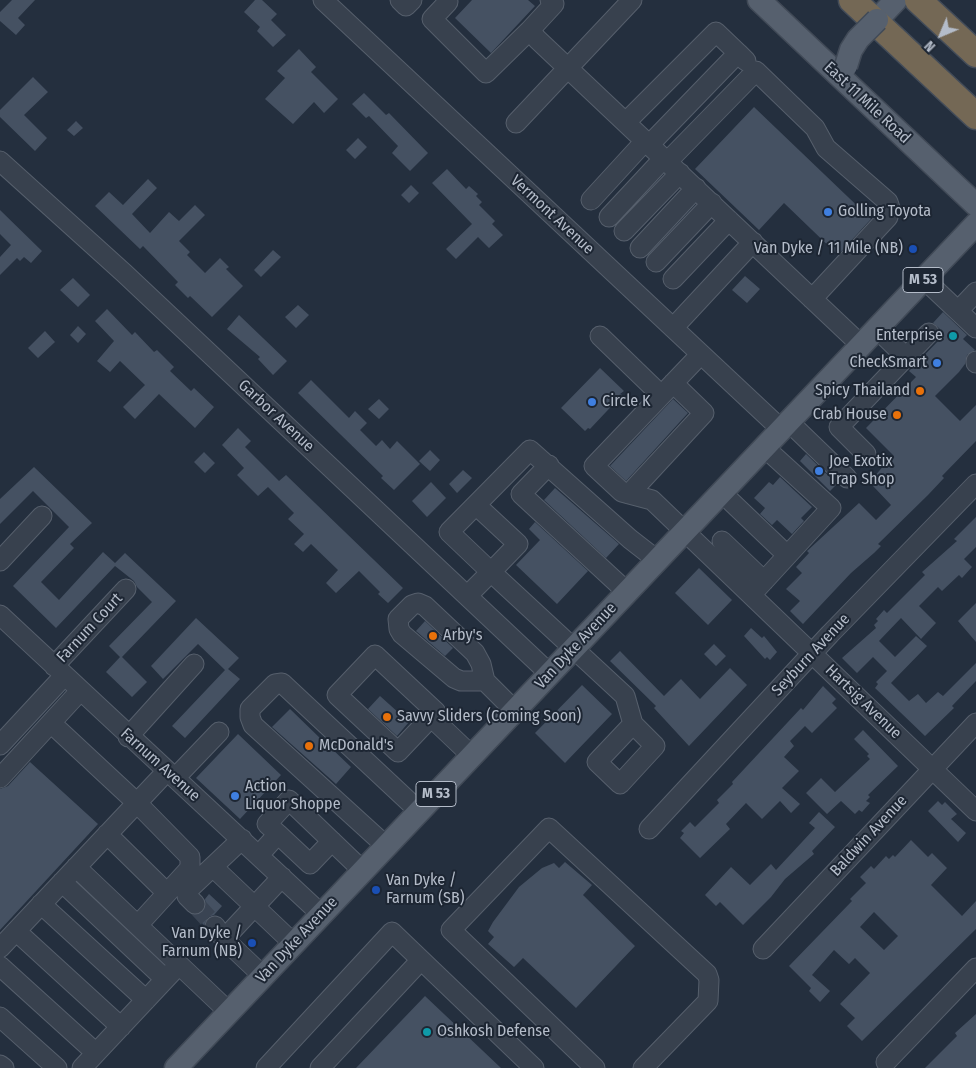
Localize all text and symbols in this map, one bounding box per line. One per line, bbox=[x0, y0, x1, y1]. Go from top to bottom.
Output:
north arrow bbox=[916, 10, 966, 60]
text: N bbox=[921, 37, 939, 55]
street label: East 11 Mile Road bbox=[820, 58, 914, 148]
street label: Vermont Avenue bbox=[506, 171, 598, 259]
place label: Golling Toyota bbox=[838, 202, 931, 222]
marker: Golling Toyota bbox=[822, 206, 834, 218]
place label: Van Dyke / 11 Mile (NB) bbox=[754, 239, 903, 259]
marker: Van Dyke / 11 Mile (NB) bbox=[907, 243, 919, 255]
road number: M 53 bbox=[903, 268, 943, 292]
place label: Enterprise bbox=[876, 326, 943, 346]
marker: Enterprise bbox=[947, 330, 959, 342]
place label: CheckSmart bbox=[849, 353, 927, 373]
marker: CheckSmart bbox=[931, 357, 943, 369]
street label: Garbor Avenue bbox=[234, 376, 318, 456]
place label: Spicy Thailand bbox=[815, 381, 910, 401]
marker: Spicy Thailand bbox=[914, 385, 926, 397]
place label: Circle K bbox=[602, 392, 650, 412]
marker: Circle K bbox=[586, 396, 598, 408]
place label: Crab House bbox=[813, 405, 887, 425]
marker: Crab House bbox=[891, 409, 903, 421]
place label: Joe Exotix Trap Shop bbox=[829, 452, 894, 490]
marker: Joe Exotix Trap Shop bbox=[813, 465, 825, 477]
street label: Farnum Court bbox=[53, 589, 127, 667]
street label: Van Dyke Avenue bbox=[531, 599, 621, 693]
street label: Seyburn Avenue bbox=[768, 610, 854, 700]
place label: Arby's bbox=[443, 626, 482, 646]
marker: Arby's bbox=[427, 630, 439, 642]
street label: Hartsig Avenue bbox=[821, 661, 905, 743]
place label: Savvy Sliders (Coming Soon) bbox=[397, 707, 581, 727]
marker: Savvy Sliders (Coming Soon) bbox=[381, 711, 393, 723]
street label: Farnum Avenue bbox=[116, 724, 204, 806]
place label: McDonald's bbox=[319, 736, 394, 756]
marker: McDonald's bbox=[303, 740, 315, 752]
place label: Action Liquor Shoppe bbox=[245, 777, 341, 815]
road number: M 53 bbox=[416, 782, 456, 806]
marker: Action Liquor Shoppe bbox=[229, 790, 241, 802]
street label: Baldwin Avenue bbox=[827, 791, 911, 881]
place label: Van Dyke / Farnum (SB) bbox=[386, 871, 464, 909]
marker: Van Dyke / Farnum (SB) bbox=[370, 884, 382, 896]
street label: Van Dyke Avenue bbox=[252, 893, 342, 987]
place label: Van Dyke / Farnum (NB) bbox=[162, 924, 242, 962]
marker: Van Dyke / Farnum (NB) bbox=[246, 937, 258, 949]
place label: Oshkosh Defense bbox=[437, 1022, 550, 1042]
marker: Oshkosh Defense bbox=[421, 1026, 433, 1038]

